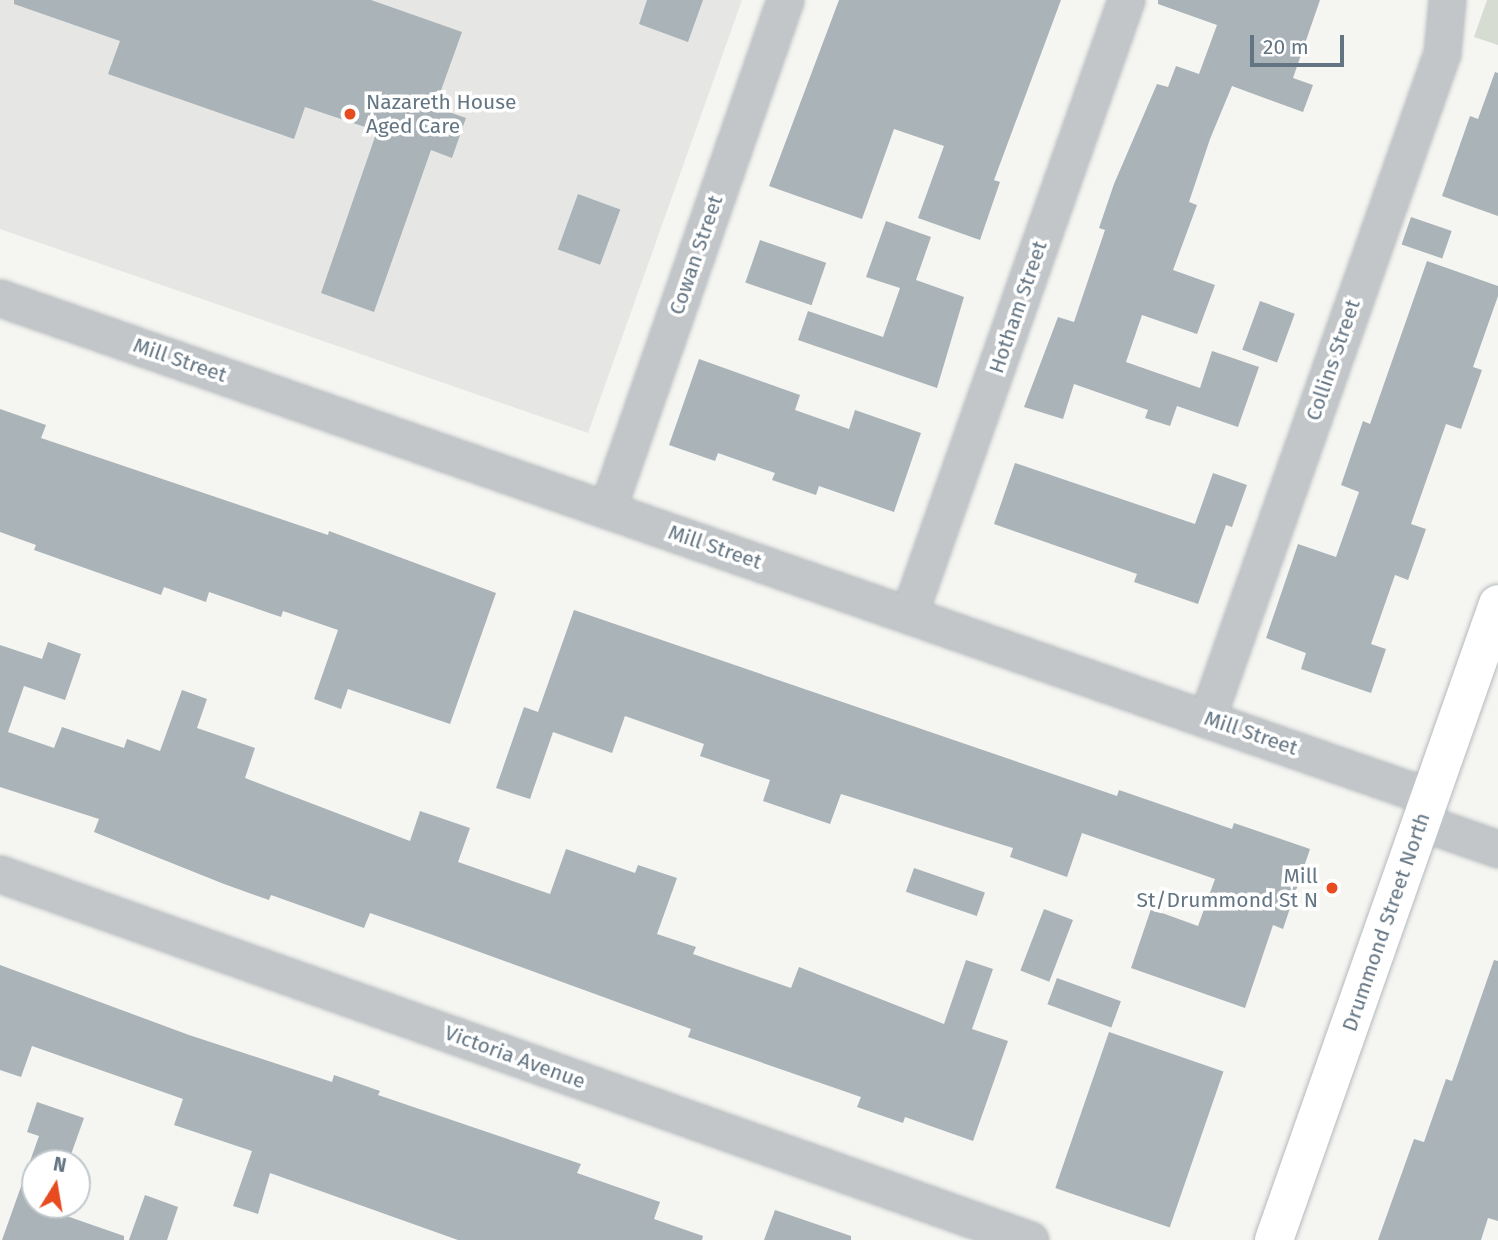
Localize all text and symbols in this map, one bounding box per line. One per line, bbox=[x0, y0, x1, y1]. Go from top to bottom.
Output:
scale bar bbox=[1253, 21, 1348, 65]
text: 20 m bbox=[1263, 34, 1309, 60]
place label: Nazareth House Aged Care bbox=[366, 89, 516, 139]
marker: Nazareth House Aged Care bbox=[340, 104, 360, 124]
street label: Cowan Street bbox=[664, 192, 728, 318]
street label: Hotham Street bbox=[984, 237, 1052, 377]
street label: Collins Street bbox=[1300, 296, 1366, 424]
street label: Mill Street bbox=[130, 332, 230, 388]
street label: Mill Street bbox=[665, 519, 765, 575]
street label: Mill Street bbox=[1201, 705, 1301, 761]
street label: Drummond Street North bbox=[1337, 809, 1435, 1035]
place label: Mill St/Drummond St N bbox=[1137, 863, 1318, 913]
marker: Mill St/Drummond St N bbox=[1324, 880, 1340, 896]
street label: Victoria Avenue bbox=[441, 1020, 589, 1094]
north arrow bbox=[21, 1149, 91, 1219]
text: N bbox=[51, 1152, 68, 1177]

